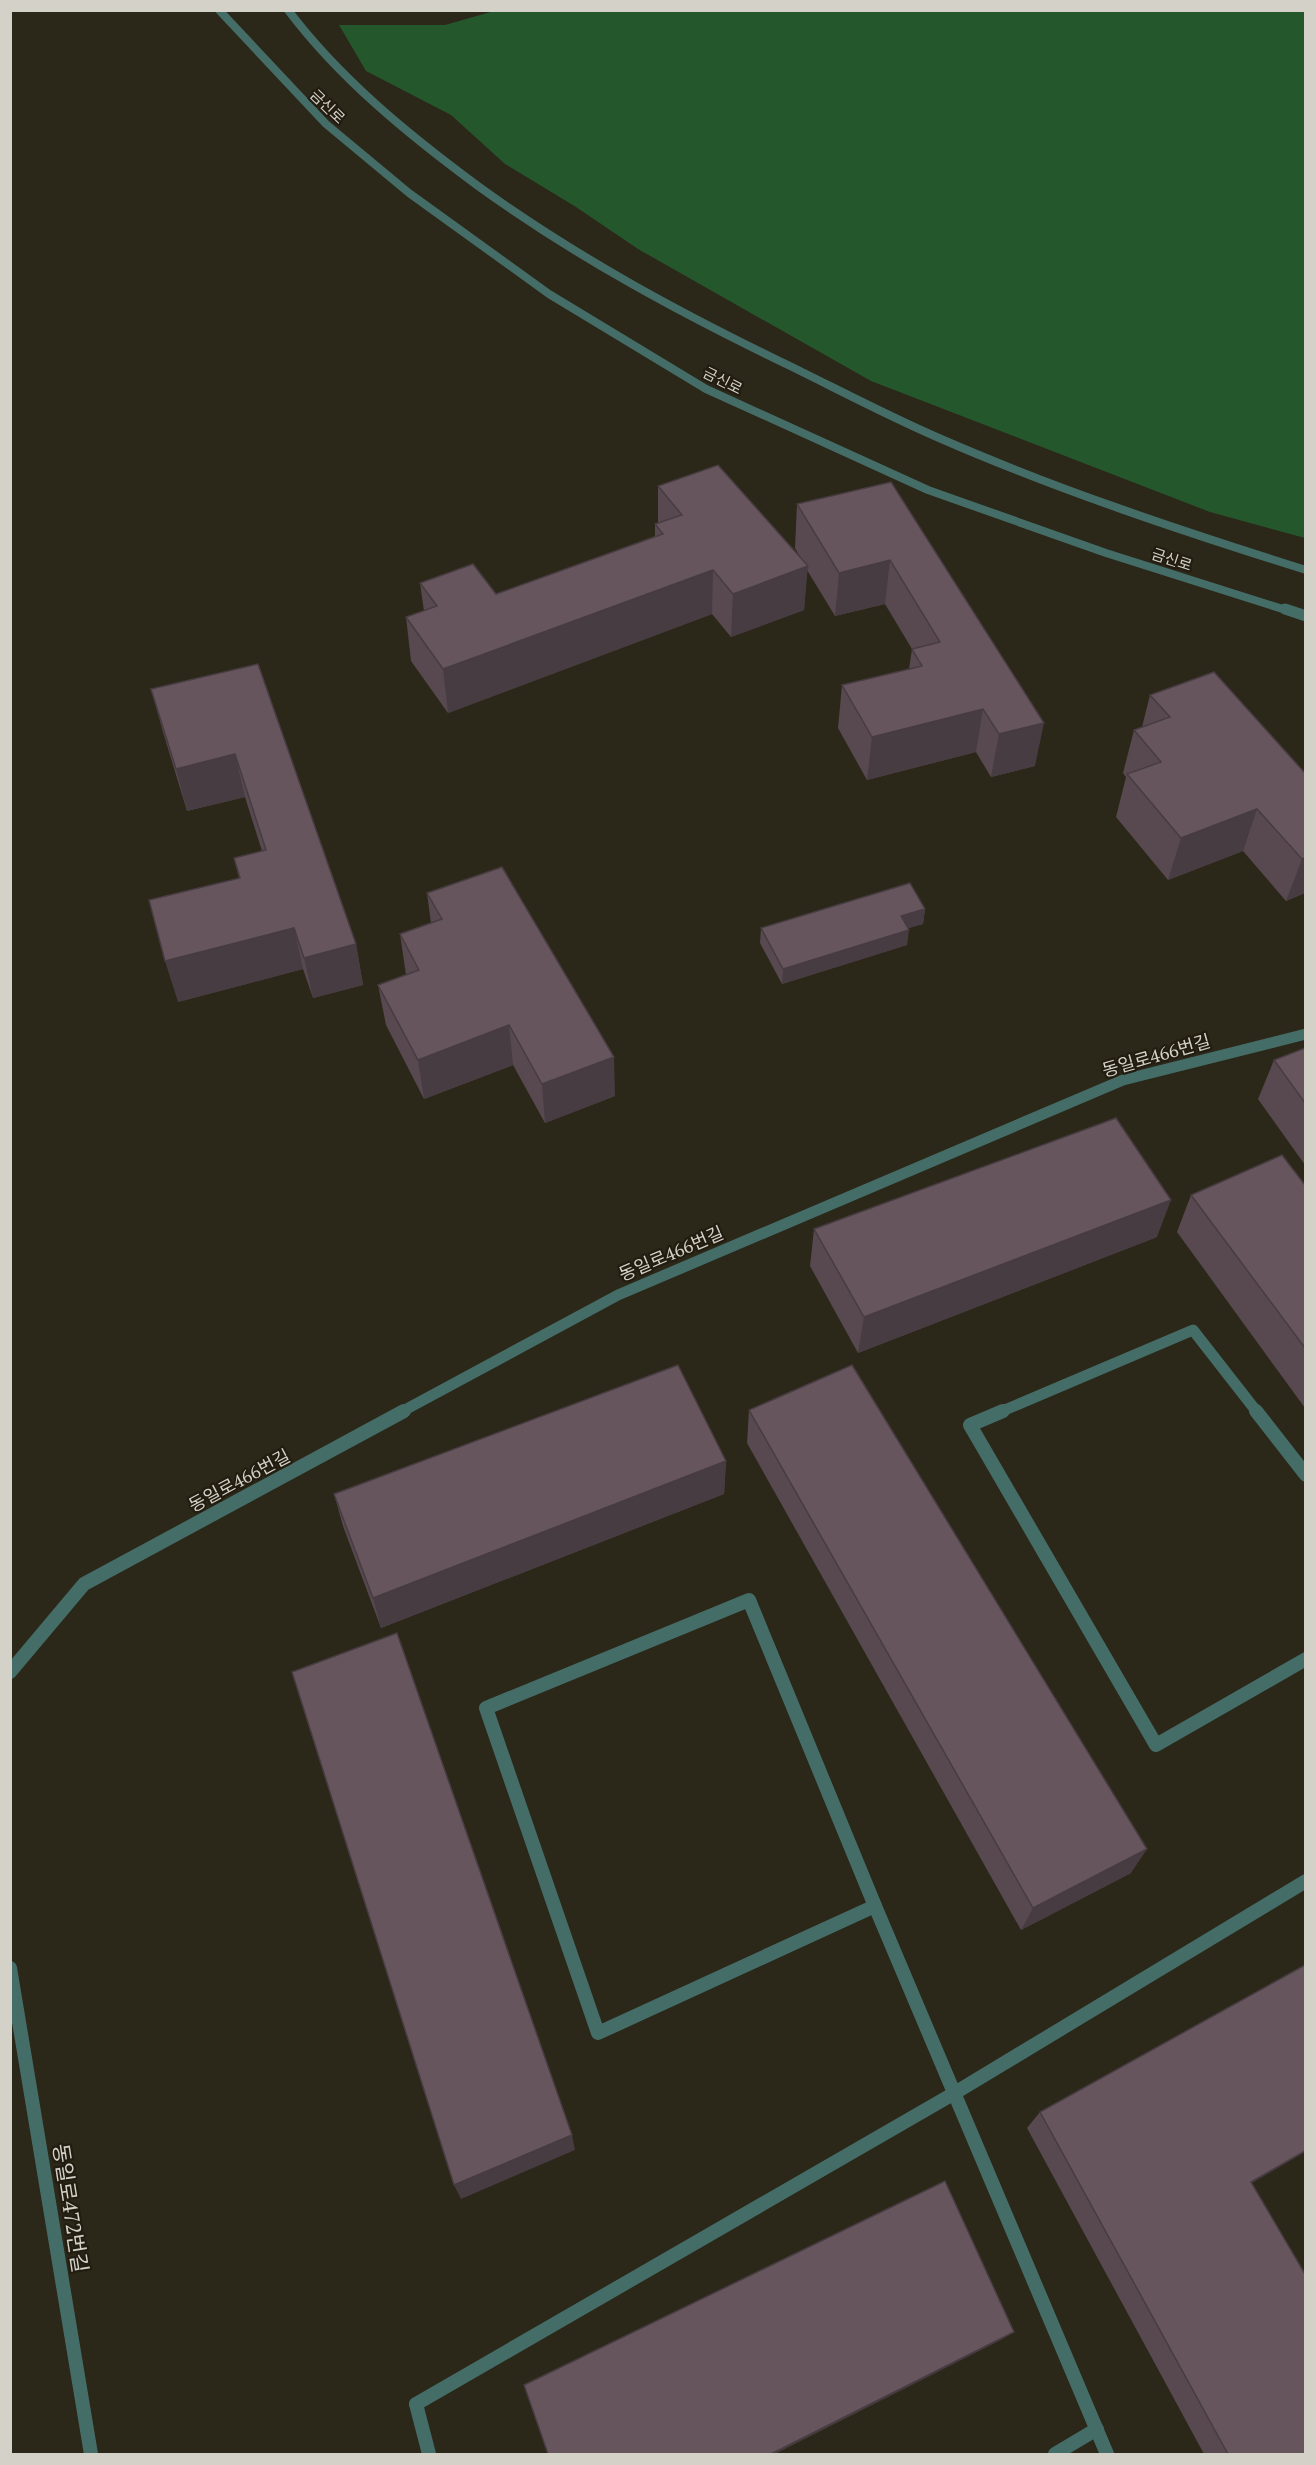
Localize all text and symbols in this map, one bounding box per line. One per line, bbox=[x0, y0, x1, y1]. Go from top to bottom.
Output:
street label: 금신로 bbox=[306, 84, 350, 128]
street label: 금신로 bbox=[700, 362, 746, 398]
street label: 금신로 bbox=[1149, 543, 1195, 575]
street label: 동일로466번길 bbox=[1099, 1028, 1213, 1082]
street label: 동일로466번길 bbox=[615, 1220, 727, 1286]
street label: 동일로466번길 bbox=[184, 1443, 294, 1517]
street label: 동일로472번길 bbox=[47, 2142, 95, 2274]

